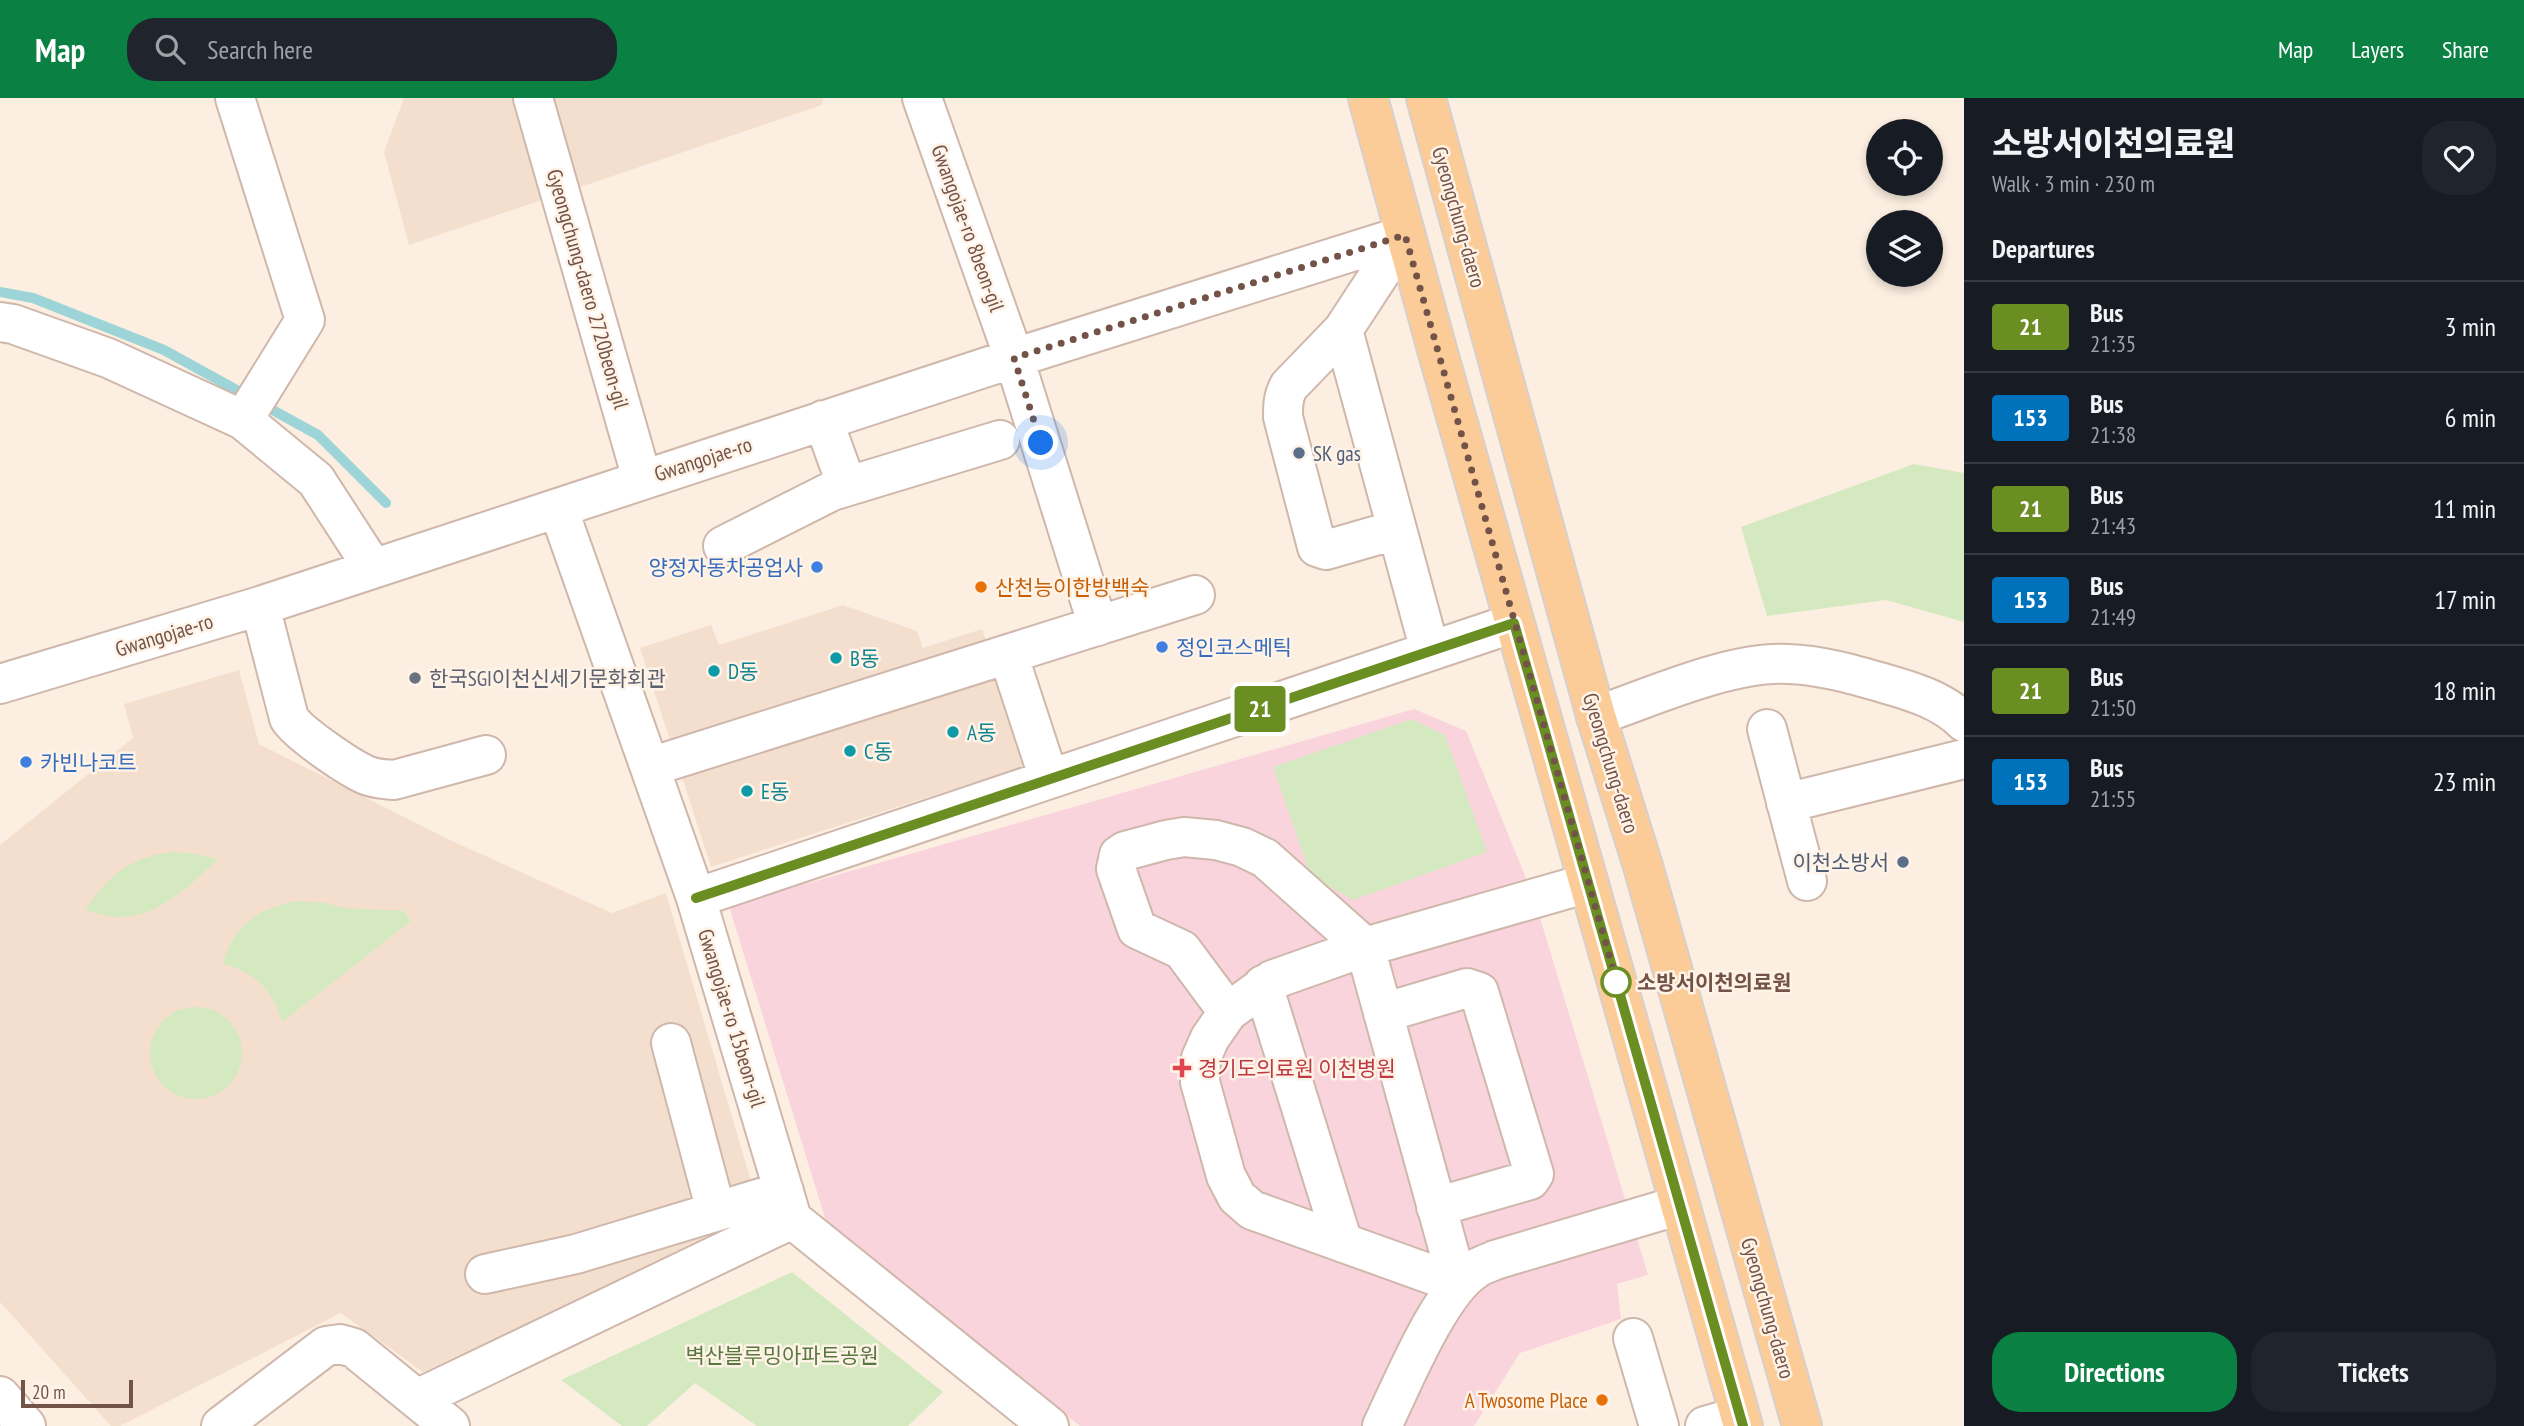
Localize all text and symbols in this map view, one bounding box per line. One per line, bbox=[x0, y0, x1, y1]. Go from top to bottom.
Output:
search box bbox=[127, 18, 617, 81]
text: Map bbox=[35, 28, 85, 71]
icon: search bbox=[151, 30, 189, 68]
text: Search here bbox=[207, 33, 313, 66]
text: Map bbox=[2278, 34, 2313, 65]
text: Layers bbox=[2351, 34, 2404, 65]
text: Share bbox=[2442, 34, 2489, 65]
map controls bbox=[1866, 119, 1943, 287]
button: locate bbox=[1866, 119, 1943, 196]
text: 소방서이천의료원 bbox=[1992, 121, 2235, 164]
button: heart bbox=[2422, 121, 2496, 195]
street label: Gwangojae-ro 8beon-gil bbox=[925, 141, 1011, 315]
street label: Gyeongchung-daero bbox=[1426, 143, 1492, 291]
street label: Gyeongchung-daero 2720beon-gil bbox=[541, 166, 635, 412]
text: Walk · 3 min · 230 m bbox=[1992, 169, 2155, 198]
button: layers bbox=[1866, 210, 1943, 287]
text: Departures bbox=[1992, 232, 2095, 265]
text: Bus bbox=[2090, 296, 2123, 329]
text: 3 min bbox=[2445, 310, 2496, 343]
text: 21 bbox=[2019, 311, 2042, 342]
text: 21:35 bbox=[2090, 329, 2136, 358]
text: Bus bbox=[2090, 387, 2123, 420]
text: 6 min bbox=[2445, 401, 2496, 434]
text: 153 bbox=[2013, 402, 2048, 433]
text: 21:38 bbox=[2090, 420, 2136, 449]
your location bbox=[1023, 425, 1058, 460]
street label: Gwangojae-ro bbox=[651, 431, 755, 487]
place label: SK gas bbox=[1313, 440, 1361, 467]
marker: SK gas bbox=[1291, 445, 1307, 461]
text: Bus bbox=[2090, 478, 2123, 511]
text: 11 min bbox=[2433, 492, 2496, 525]
text: 21 bbox=[2019, 493, 2042, 524]
text: 21:43 bbox=[2090, 511, 2136, 540]
place label: 양정자동차공업사 bbox=[648, 554, 803, 581]
marker: 양정자동차공업사 bbox=[809, 559, 825, 575]
text: Bus bbox=[2090, 569, 2123, 602]
place label: 산천능이한방백숙 bbox=[995, 574, 1150, 601]
marker: 산천능이한방백숙 bbox=[973, 579, 989, 595]
text: 17 min bbox=[2434, 583, 2496, 616]
text: 153 bbox=[2013, 584, 2048, 615]
text: 21:49 bbox=[2090, 602, 2136, 631]
street label: Gwangojae-ro bbox=[112, 607, 216, 663]
place label: 정인코스메틱 bbox=[1176, 634, 1292, 661]
marker: 정인코스메틱 bbox=[1154, 639, 1170, 655]
place label: B동 bbox=[850, 645, 879, 672]
marker: B동 bbox=[828, 650, 844, 666]
place label: D동 bbox=[728, 658, 758, 685]
text: Bus bbox=[2090, 660, 2123, 693]
marker: D동 bbox=[706, 663, 722, 679]
place label: 한국SGI이천신세기문화회관 bbox=[429, 665, 666, 692]
marker: 한국SGI이천신세기문화회관 bbox=[407, 670, 423, 686]
text: 18 min bbox=[2433, 674, 2496, 707]
text: 21 bbox=[2019, 675, 2042, 706]
line badge: 21 bbox=[1228, 686, 1292, 732]
street label: Gyeongchung-daero bbox=[1577, 690, 1645, 836]
text: 21 bbox=[1249, 693, 1271, 724]
text: 21:50 bbox=[2090, 693, 2136, 722]
place label: A동 bbox=[967, 719, 996, 746]
marker: A동 bbox=[945, 724, 961, 740]
place label: C동 bbox=[864, 738, 893, 765]
marker: C동 bbox=[842, 743, 858, 759]
place label: 카빈나코트 bbox=[40, 749, 137, 776]
text: Bus bbox=[2090, 751, 2123, 784]
marker: 카빈나코트 bbox=[18, 754, 34, 770]
text: 23 min bbox=[2433, 765, 2496, 798]
text: 153 bbox=[2013, 766, 2048, 797]
place label: E동 bbox=[761, 778, 789, 805]
marker: E동 bbox=[739, 783, 755, 799]
text: 21:55 bbox=[2090, 784, 2136, 813]
place label: 이천소방서 bbox=[1792, 849, 1889, 876]
marker: 이천소방서 bbox=[1895, 854, 1911, 870]
street label: Gwangojae-ro 15beon-gil bbox=[692, 926, 772, 1110]
marker: 소방서이천의료원 bbox=[1601, 967, 1631, 997]
place label: 소방서이천의료원 bbox=[1637, 969, 1792, 996]
place label: 경기도의료원 이천병원 bbox=[1198, 1055, 1396, 1082]
marker: 경기도의료원 이천병원 bbox=[1172, 1058, 1192, 1078]
street label: Gyeongchung-daero bbox=[1735, 1234, 1801, 1382]
button: Directions bbox=[1992, 1332, 2237, 1412]
button: Tickets bbox=[2251, 1332, 2496, 1412]
park label: 벽산블루밍아파트공원 bbox=[685, 1342, 879, 1369]
scale bar bbox=[21, 1377, 133, 1409]
text: 20 m bbox=[32, 1380, 66, 1404]
place label: A Twosome Place bbox=[1465, 1387, 1588, 1414]
marker: A Twosome Place bbox=[1594, 1392, 1610, 1408]

